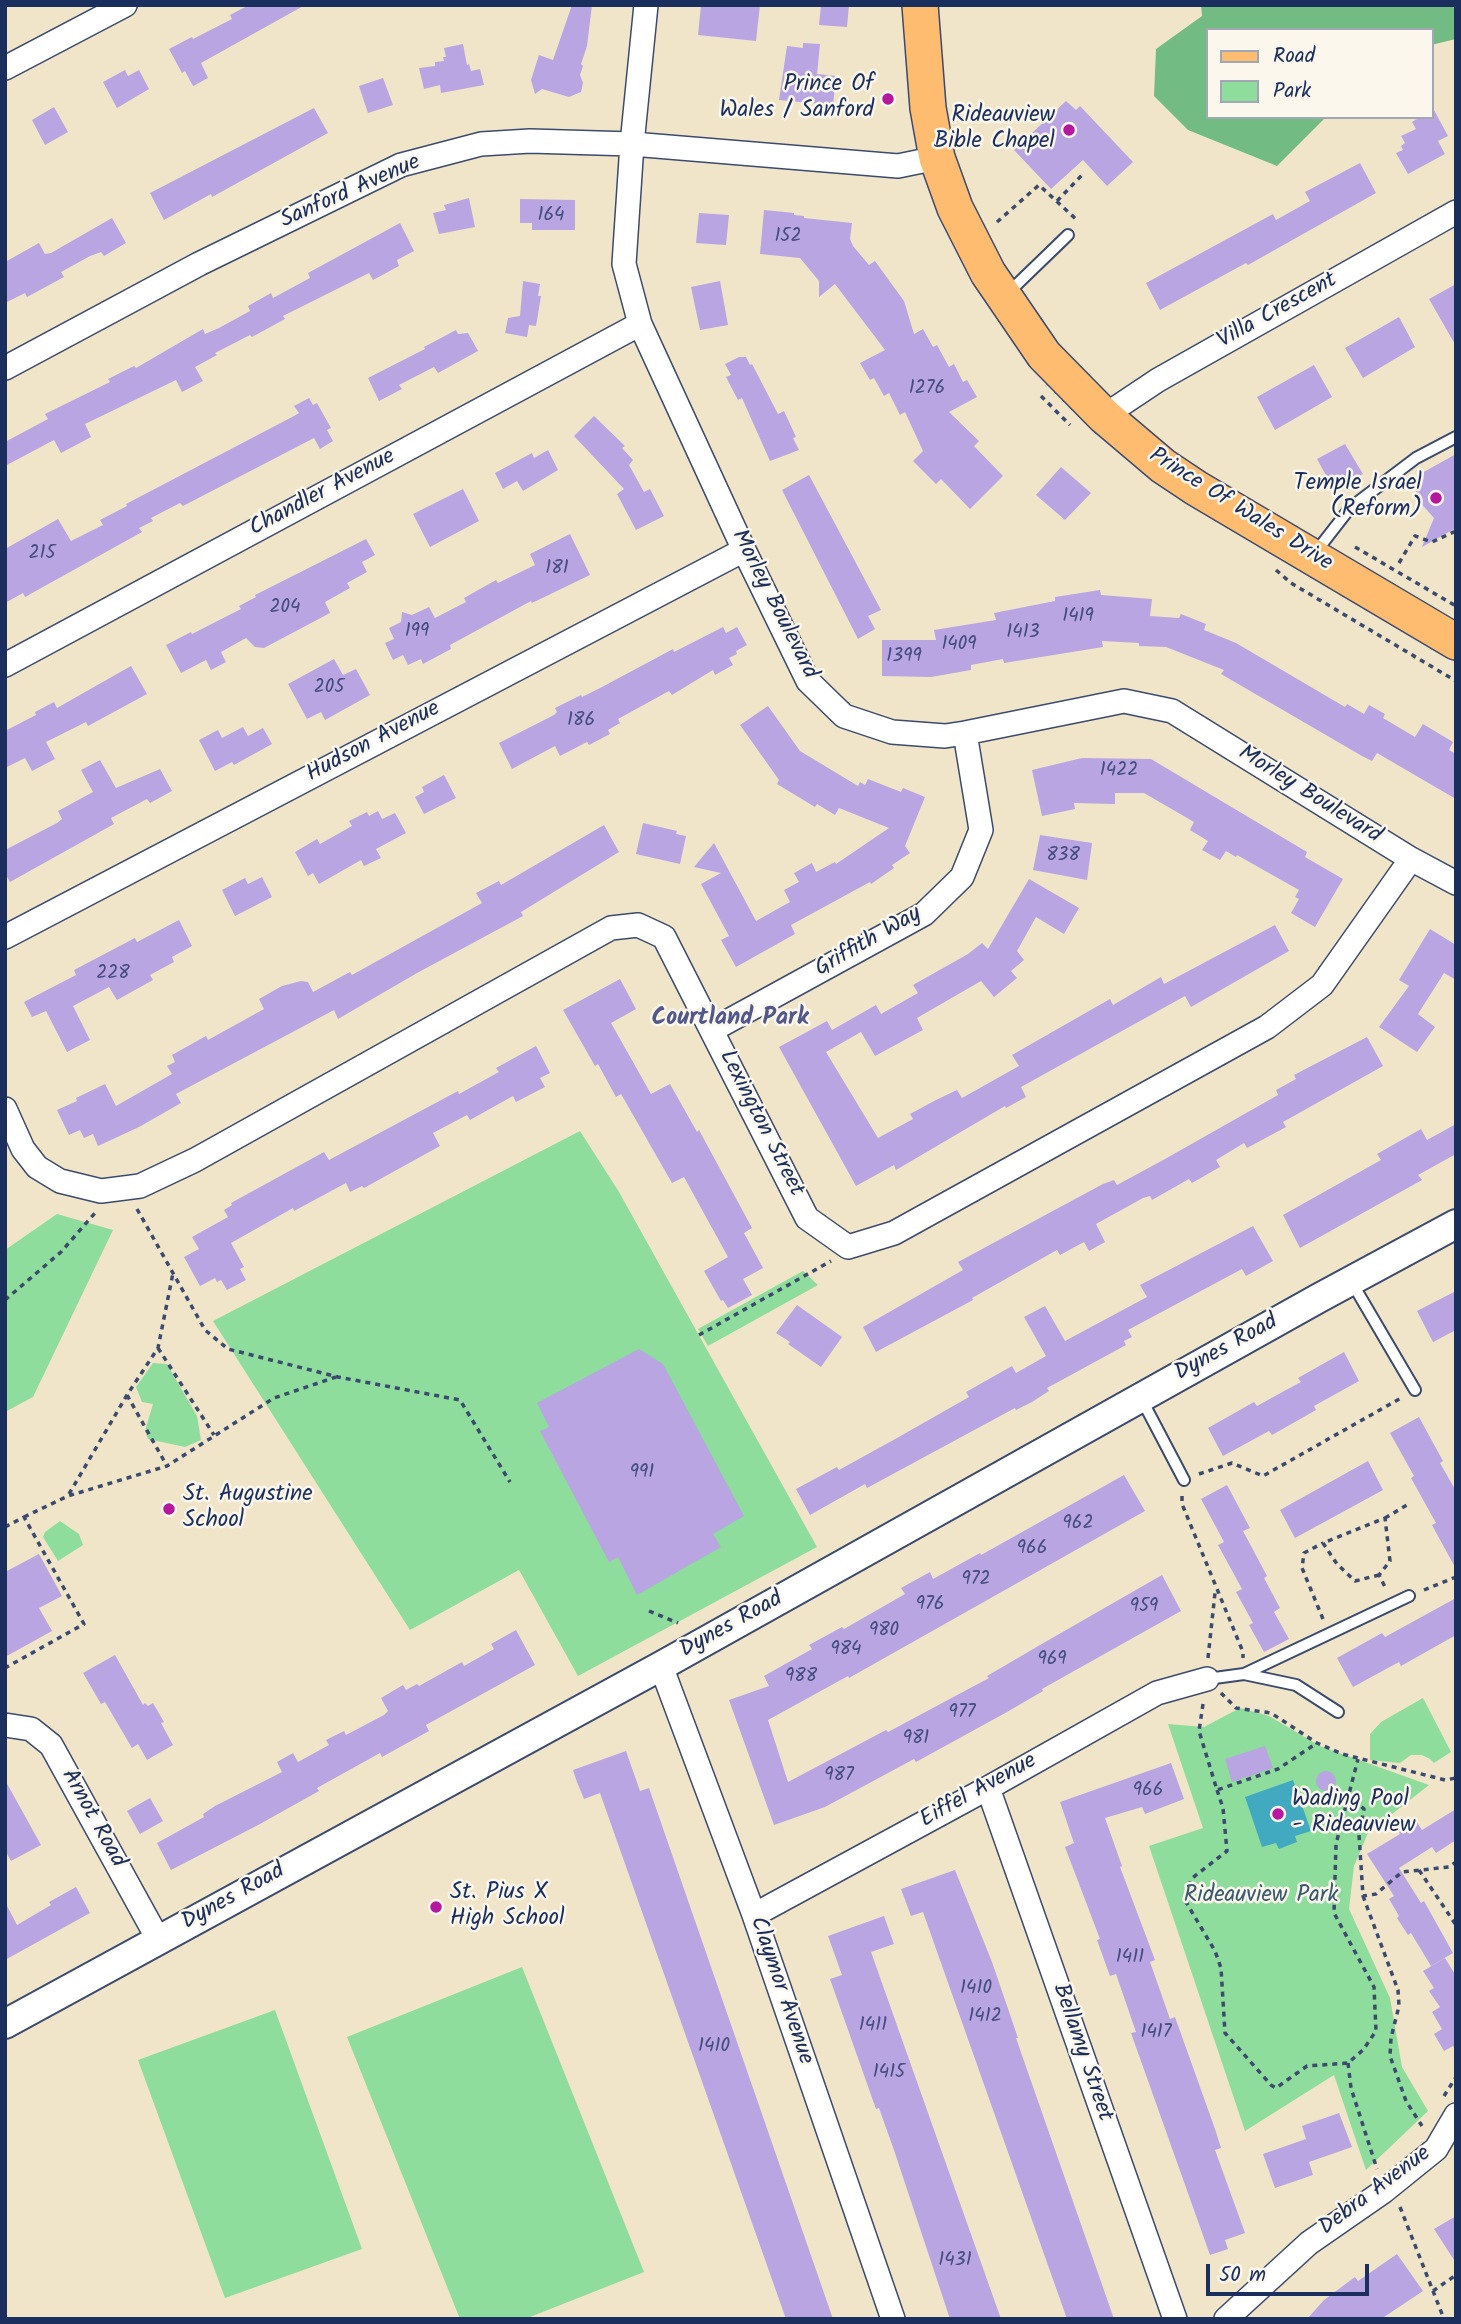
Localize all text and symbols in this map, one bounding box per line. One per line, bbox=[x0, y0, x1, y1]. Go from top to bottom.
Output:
legend bbox=[1206, 28, 1433, 119]
text: Road bbox=[1273, 40, 1315, 73]
place label: Prince Of Wales / Sanford bbox=[719, 72, 874, 126]
text: Park bbox=[1273, 75, 1311, 108]
marker: Prince Of Wales / Sanford bbox=[880, 91, 896, 107]
place label: Rideauview Bible Chapel bbox=[934, 103, 1055, 157]
marker: Rideauview Bible Chapel bbox=[1061, 122, 1077, 138]
street label: Sanford Avenue bbox=[277, 150, 425, 236]
house number: 164 bbox=[538, 206, 564, 228]
house number: 152 bbox=[774, 227, 802, 249]
street label: Villa Crescent bbox=[1213, 268, 1343, 356]
house number: 1276 bbox=[909, 379, 945, 401]
street label: Prince Of Wales Drive bbox=[1143, 443, 1337, 579]
street label: Chandler Avenue bbox=[245, 444, 401, 544]
place label: Temple Israel (Reform) bbox=[1294, 471, 1422, 525]
marker: Temple Israel (Reform) bbox=[1428, 490, 1444, 506]
street label: Morley Boulevard bbox=[724, 526, 822, 684]
house number: 215 bbox=[28, 544, 56, 566]
house number: 181 bbox=[545, 559, 569, 581]
house number: 204 bbox=[269, 598, 301, 620]
house number: 1419 bbox=[1062, 607, 1094, 629]
house number: 199 bbox=[405, 622, 429, 644]
house number: 1413 bbox=[1006, 623, 1040, 645]
house number: 1409 bbox=[941, 635, 977, 657]
house number: 1399 bbox=[886, 647, 922, 669]
house number: 205 bbox=[314, 678, 344, 700]
street label: Hudson Avenue bbox=[302, 696, 446, 790]
house number: 186 bbox=[567, 711, 595, 733]
street label: Morley Boulevard bbox=[1232, 741, 1386, 851]
house number: 1422 bbox=[1100, 761, 1138, 783]
house number: 838 bbox=[1046, 846, 1080, 868]
street label: Griffith Way bbox=[811, 902, 927, 984]
house number: 228 bbox=[96, 964, 130, 986]
district label: Courtland Park bbox=[652, 1006, 808, 1034]
street label: Lexington Street bbox=[711, 1046, 809, 1202]
street label: Dynes Road bbox=[1171, 1309, 1283, 1389]
house number: 991 bbox=[630, 1463, 654, 1485]
place label: St. Augustine School bbox=[183, 1482, 313, 1536]
marker: St. Augustine School bbox=[161, 1501, 177, 1517]
house number: 962 bbox=[1063, 1514, 1093, 1536]
house number: 966 bbox=[1017, 1539, 1047, 1561]
house number: 972 bbox=[961, 1570, 991, 1592]
street label: Dynes Road bbox=[676, 1586, 788, 1666]
house number: 976 bbox=[916, 1595, 944, 1617]
house number: 959 bbox=[1130, 1597, 1158, 1619]
house number: 980 bbox=[869, 1621, 899, 1643]
house number: 984 bbox=[830, 1640, 862, 1662]
house number: 969 bbox=[1037, 1650, 1067, 1672]
house number: 988 bbox=[785, 1667, 817, 1689]
house number: 977 bbox=[949, 1703, 975, 1725]
house number: 981 bbox=[903, 1729, 929, 1751]
street label: Eiffel Avenue bbox=[916, 1749, 1042, 1835]
street label: Arnot Road bbox=[54, 1765, 130, 1873]
house number: 987 bbox=[824, 1766, 854, 1788]
house number: 966 bbox=[1133, 1781, 1163, 1803]
place label: Wading Pool - Rideauview bbox=[1292, 1787, 1415, 1841]
marker: Wading Pool - Rideauview bbox=[1270, 1806, 1286, 1822]
street label: Dynes Road bbox=[178, 1858, 290, 1938]
place label: St. Pius X High School bbox=[450, 1880, 565, 1934]
park label: Rideauview Park bbox=[1184, 1883, 1338, 1911]
marker: St. Pius X High School bbox=[428, 1899, 444, 1915]
street label: Claymor Avenue bbox=[742, 1914, 818, 2068]
house number: 1411 bbox=[1116, 1948, 1144, 1970]
house number: 1410 bbox=[960, 1979, 992, 2001]
street label: Bellamy Street bbox=[1045, 1981, 1117, 2125]
house number: 1412 bbox=[968, 2007, 1002, 2029]
house number: 1411 bbox=[859, 2016, 887, 2038]
house number: 1417 bbox=[1140, 2023, 1172, 2045]
house number: 1410 bbox=[698, 2037, 730, 2059]
house number: 1415 bbox=[873, 2063, 905, 2085]
street label: Debra Avenue bbox=[1315, 2141, 1437, 2243]
scale bar bbox=[1209, 2250, 1372, 2294]
house number: 1431 bbox=[938, 2251, 972, 2273]
text: 50 m bbox=[1219, 2259, 1266, 2292]

